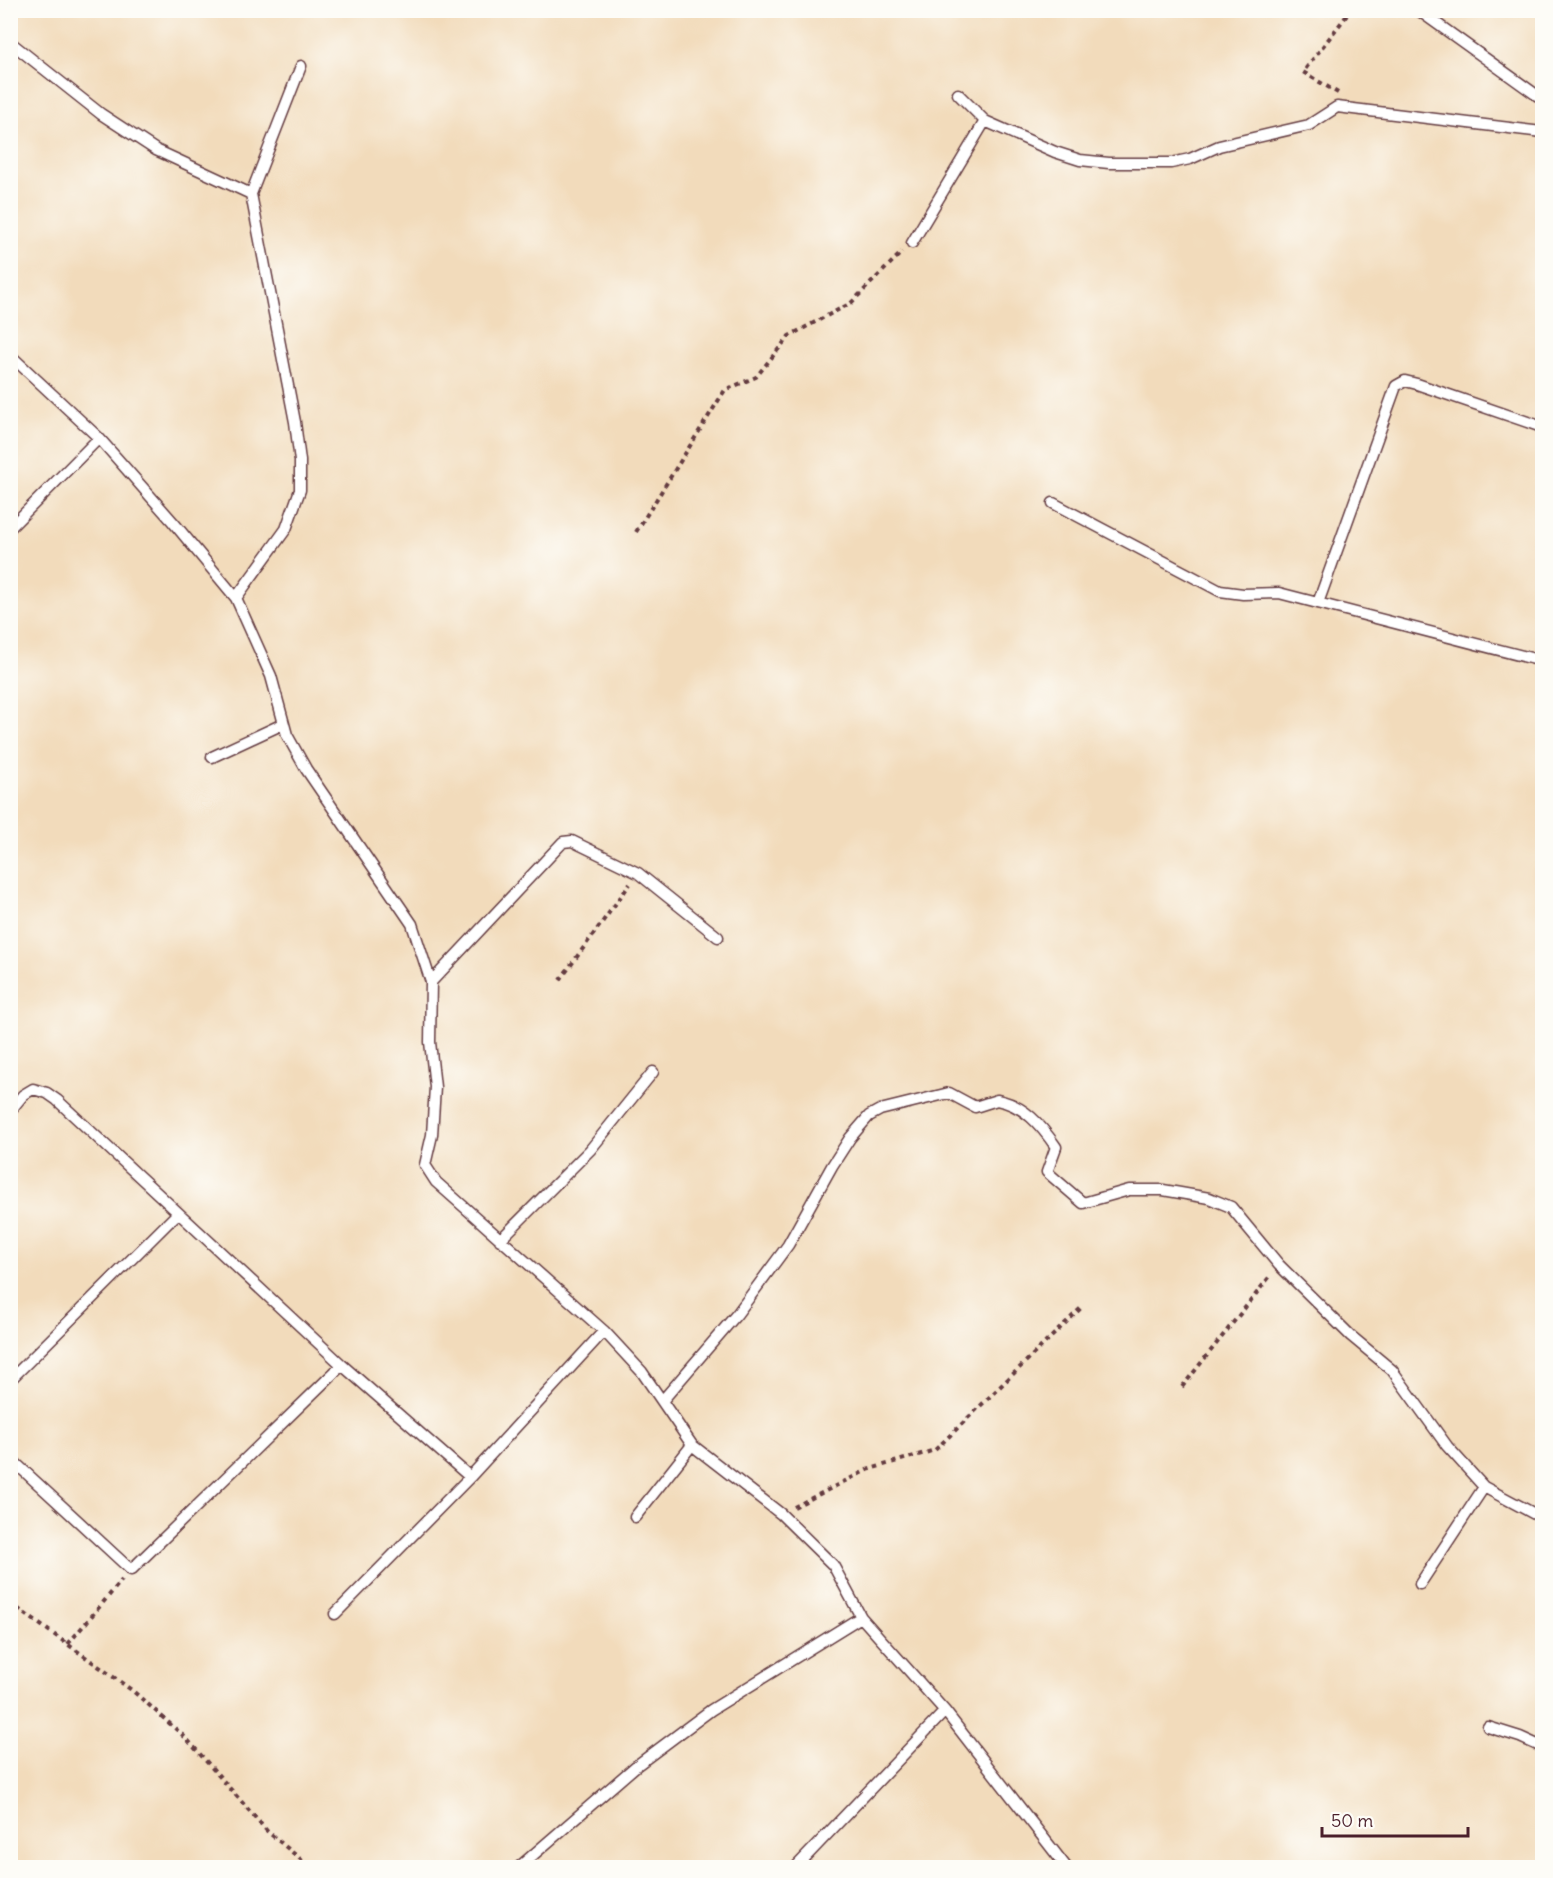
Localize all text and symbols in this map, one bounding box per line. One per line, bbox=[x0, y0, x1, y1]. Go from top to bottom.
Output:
scale bar bbox=[1322, 1800, 1468, 1838]
text: 50 m bbox=[1331, 1809, 1373, 1832]

